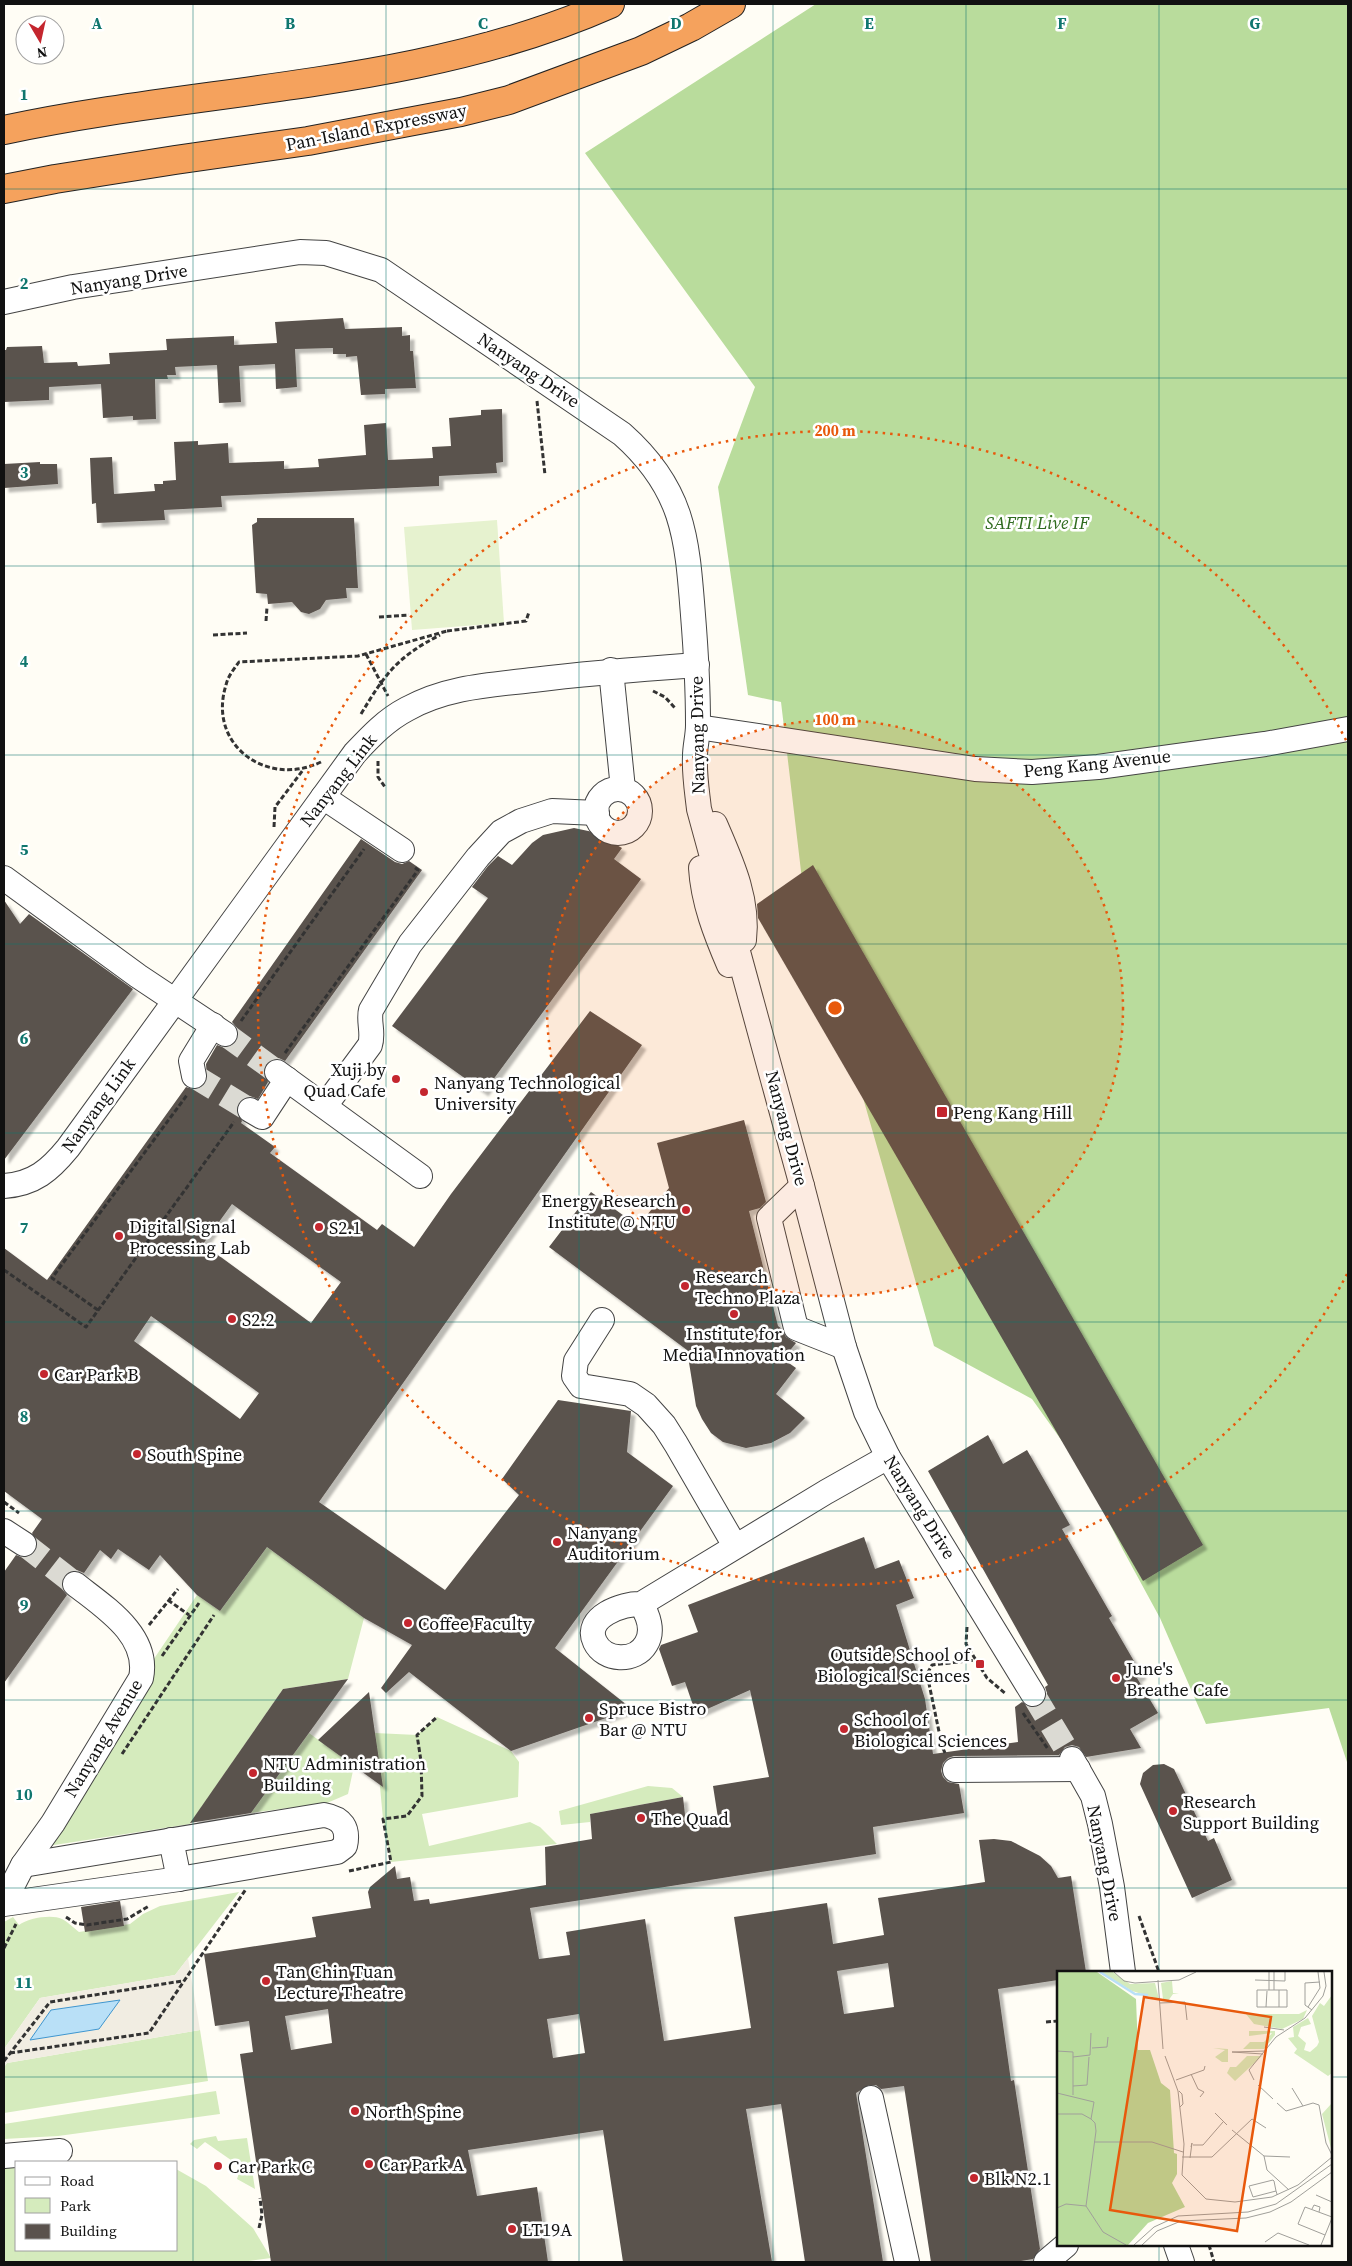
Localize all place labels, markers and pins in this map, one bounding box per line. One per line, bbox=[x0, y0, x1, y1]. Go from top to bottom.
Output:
centre of rings bbox=[826, 999, 844, 1017]
place label: Xuji by Quad Cafe bbox=[303, 1057, 387, 1103]
place label: Nanyang Technological University bbox=[434, 1070, 621, 1116]
marker: Xuji by Quad Cafe bbox=[390, 1073, 402, 1085]
marker: Nanyang Technological University bbox=[418, 1086, 430, 1098]
place label: Peng Kang Hill bbox=[953, 1100, 1072, 1125]
marker: Peng Kang Hill bbox=[935, 1105, 949, 1119]
place label: Energy Research Institute @ NTU bbox=[541, 1188, 676, 1234]
marker: Energy Research Institute @ NTU bbox=[680, 1204, 692, 1216]
place label: Digital Signal Processing Lab bbox=[129, 1214, 250, 1260]
place label: S2.1 bbox=[329, 1215, 362, 1240]
marker: S2.1 bbox=[313, 1221, 325, 1233]
marker: Digital Signal Processing Lab bbox=[113, 1230, 125, 1242]
place label: Research Techno Plaza bbox=[695, 1264, 801, 1310]
marker: Research Techno Plaza bbox=[679, 1280, 691, 1292]
place label: S2.2 bbox=[242, 1307, 275, 1332]
marker: Institute for Media Innovation bbox=[728, 1308, 740, 1320]
marker: S2.2 bbox=[226, 1313, 238, 1325]
place label: Institute for Media Innovation bbox=[663, 1321, 805, 1367]
place label: Car Park B bbox=[54, 1362, 139, 1387]
marker: Car Park B bbox=[38, 1368, 50, 1380]
place label: South Spine bbox=[147, 1442, 242, 1467]
marker: South Spine bbox=[131, 1448, 143, 1460]
place label: Nanyang Auditorium bbox=[567, 1520, 660, 1566]
marker: Nanyang Auditorium bbox=[551, 1536, 563, 1548]
place label: Coffee Faculty bbox=[418, 1611, 533, 1636]
marker: Coffee Faculty bbox=[402, 1617, 414, 1629]
place label: Outside School of Biological Sciences bbox=[817, 1642, 972, 1688]
place label: June's Breathe Cafe bbox=[1125, 1656, 1229, 1702]
marker: Outside School of Biological Sciences bbox=[974, 1658, 986, 1670]
marker: June's Breathe Cafe bbox=[1110, 1672, 1122, 1684]
place label: Spruce Bistro Bar @ NTU bbox=[599, 1696, 706, 1742]
place label: School of Biological Sciences bbox=[854, 1707, 1007, 1753]
marker: Spruce Bistro Bar @ NTU bbox=[583, 1712, 595, 1724]
marker: School of Biological Sciences bbox=[838, 1723, 850, 1735]
place label: NTU Administration Building bbox=[263, 1751, 426, 1797]
marker: NTU Administration Building bbox=[247, 1767, 259, 1779]
place label: Research Support Building bbox=[1183, 1789, 1319, 1835]
marker: Research Support Building bbox=[1167, 1805, 1179, 1817]
place label: The Quad bbox=[651, 1806, 729, 1831]
marker: The Quad bbox=[635, 1812, 647, 1824]
place label: Tan Chin Tuan Lecture Theatre bbox=[276, 1959, 404, 2005]
marker: Tan Chin Tuan Lecture Theatre bbox=[260, 1975, 272, 1987]
place label: North Spine bbox=[365, 2099, 462, 2124]
marker: North Spine bbox=[349, 2105, 361, 2117]
place label: Car Park A bbox=[379, 2152, 464, 2177]
place label: Car Park C bbox=[228, 2154, 313, 2179]
marker: Car Park A bbox=[363, 2158, 375, 2170]
marker: Car Park C bbox=[212, 2160, 224, 2172]
place label: Blk N2.1 bbox=[984, 2166, 1051, 2191]
marker: Blk N2.1 bbox=[968, 2172, 980, 2184]
place label: LT19A bbox=[522, 2217, 572, 2242]
marker: LT19A bbox=[506, 2223, 518, 2235]

